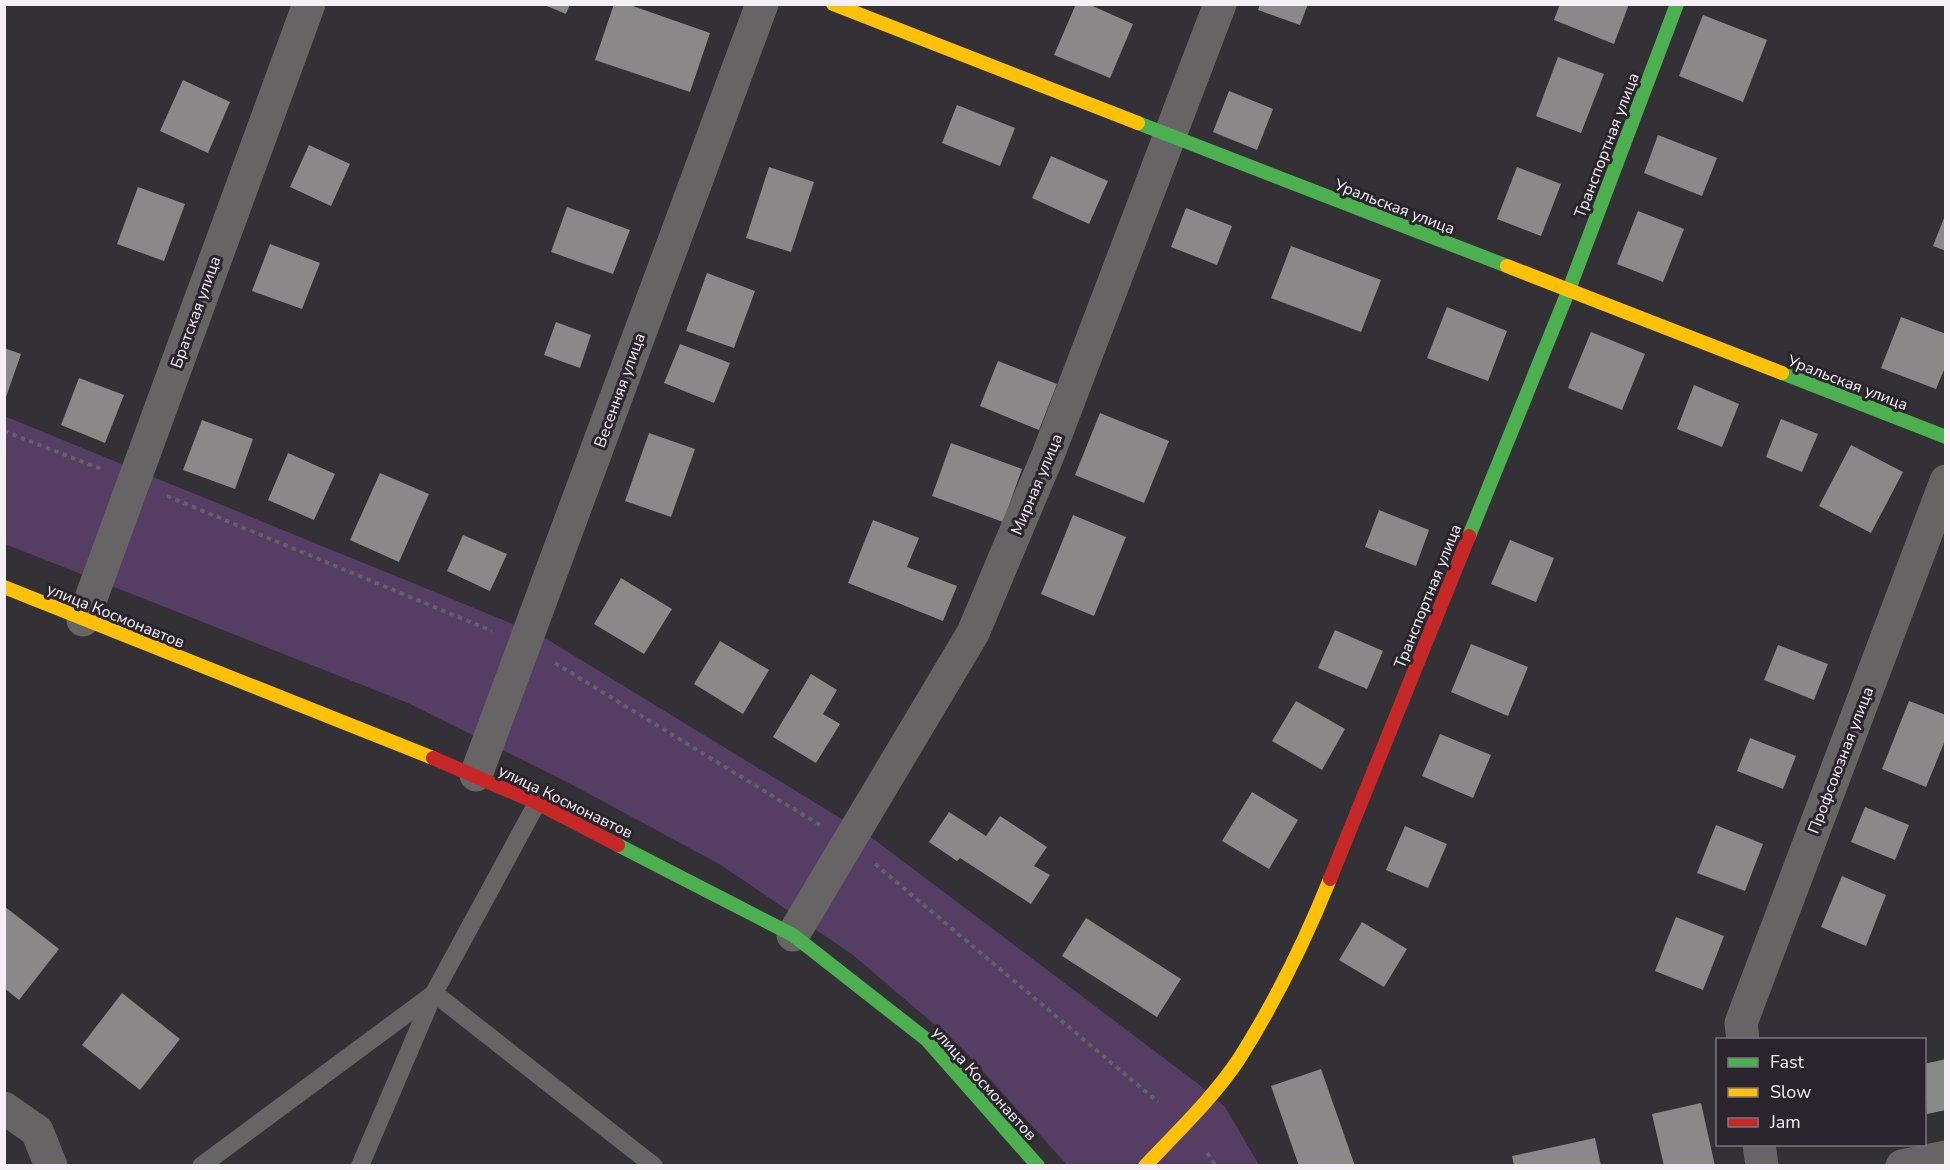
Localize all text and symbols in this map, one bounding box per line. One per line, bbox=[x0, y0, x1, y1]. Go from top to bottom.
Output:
street label: Транспортная улица bbox=[1569, 70, 1645, 221]
street label: Уральская улица bbox=[1330, 173, 1458, 240]
street label: Братская улица bbox=[165, 253, 226, 371]
street label: Весенняя улица bbox=[589, 330, 651, 451]
street label: Уральская улица bbox=[1783, 349, 1911, 416]
street label: Мирная улица bbox=[1006, 430, 1068, 538]
street label: Транспортная улица bbox=[1389, 521, 1467, 672]
street label: улица Космонавтов bbox=[43, 578, 188, 654]
street label: Профсоюзная улица bbox=[1803, 684, 1879, 837]
street label: улица Космонавтов bbox=[495, 760, 637, 844]
street label: улица Космонавтов bbox=[927, 1022, 1042, 1146]
legend bbox=[1716, 1038, 1926, 1146]
text: Fast bbox=[1770, 1050, 1805, 1074]
text: Slow bbox=[1770, 1080, 1811, 1104]
text: Jam bbox=[1769, 1110, 1801, 1134]

